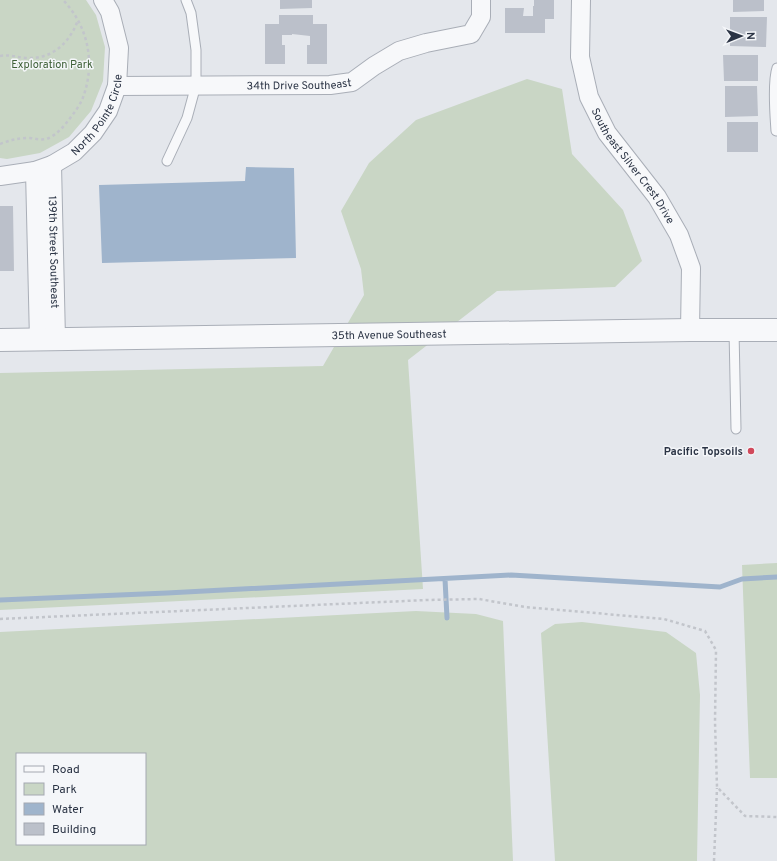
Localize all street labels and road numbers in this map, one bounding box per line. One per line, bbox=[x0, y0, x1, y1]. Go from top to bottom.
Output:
street label: North Pointe Circle bbox=[68, 74, 126, 159]
street label: 34th Drive Southeast bbox=[247, 76, 352, 93]
street label: Southeast Silver Crest Drive bbox=[588, 106, 677, 227]
street label: 139th Street Southeast bbox=[45, 195, 61, 309]
street label: 35th Avenue Southeast bbox=[331, 328, 447, 343]

